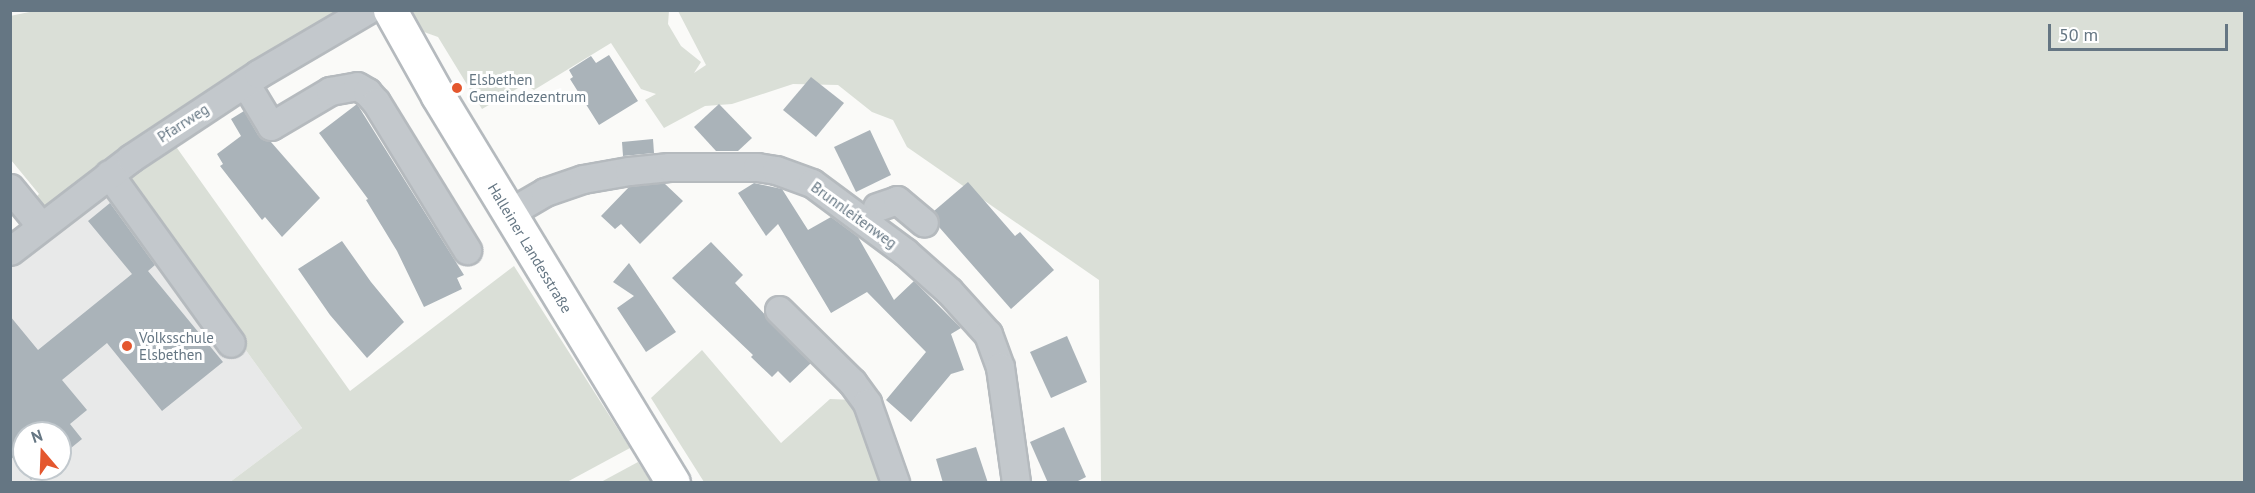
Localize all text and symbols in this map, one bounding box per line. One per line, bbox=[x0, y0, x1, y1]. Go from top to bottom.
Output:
scale bar bbox=[2051, 12, 2231, 50]
text: 50 m bbox=[2059, 23, 2098, 46]
place label: Elsbethen Gemeindezentrum bbox=[469, 70, 586, 105]
marker: Elsbethen Gemeindezentrum bbox=[450, 81, 464, 95]
street label: Pfarrweg bbox=[154, 100, 212, 146]
street label: Brunnleitenweg bbox=[808, 178, 900, 252]
street label: Halleiner Landesstraße bbox=[484, 180, 576, 316]
place label: Volksschule Elsbethen bbox=[139, 328, 214, 363]
marker: Volksschule Elsbethen bbox=[120, 339, 134, 353]
north arrow bbox=[12, 421, 72, 481]
text: N bbox=[29, 425, 45, 447]

